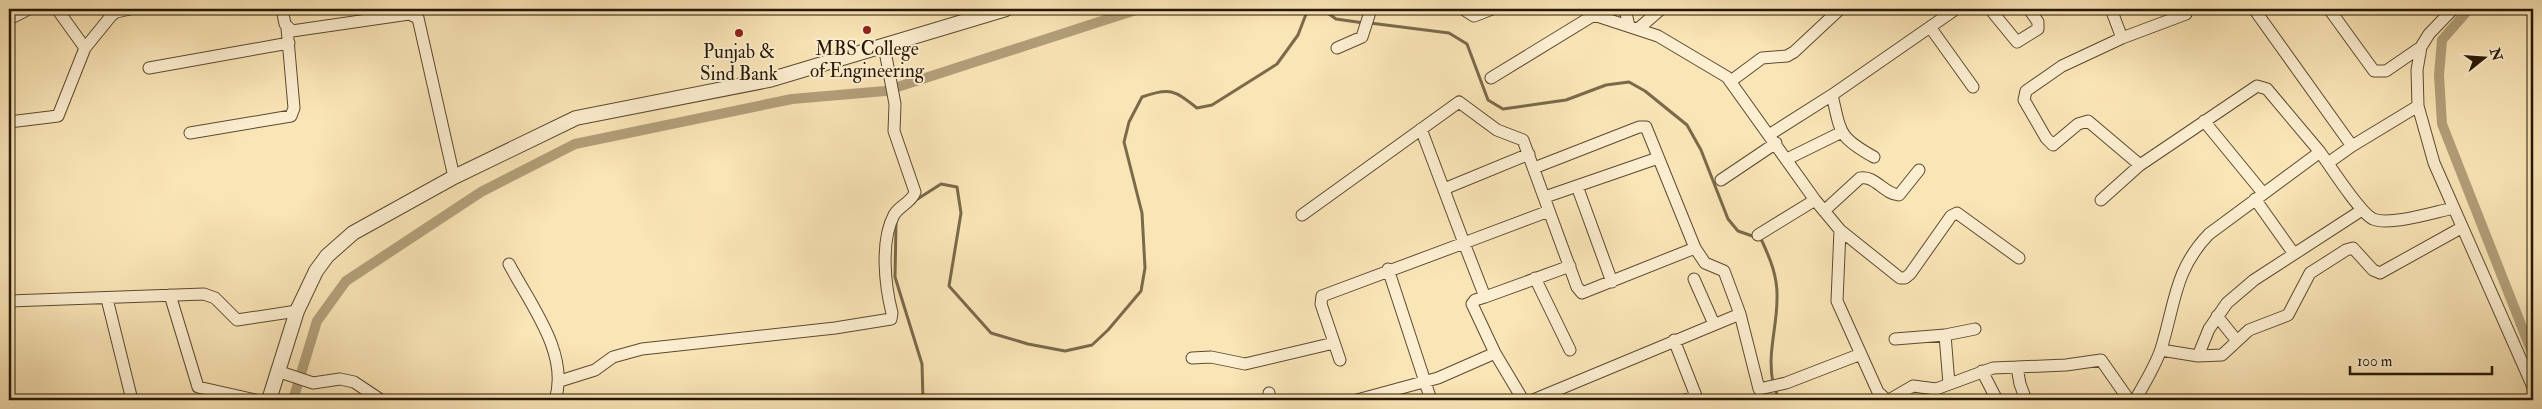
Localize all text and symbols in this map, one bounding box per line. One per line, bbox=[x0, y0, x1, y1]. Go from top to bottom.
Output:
marker: MBS College of Engineering bbox=[861, 24, 873, 36]
marker: Punjab & Sind Bank bbox=[733, 27, 745, 39]
north arrow bbox=[2460, 32, 2510, 82]
place label: MBS College of Engineering bbox=[810, 37, 925, 83]
place label: Punjab & Sind Bank bbox=[700, 40, 778, 86]
text: N bbox=[2486, 45, 2506, 63]
scale bar bbox=[2350, 344, 2492, 376]
text: 100 m bbox=[2357, 352, 2393, 371]

